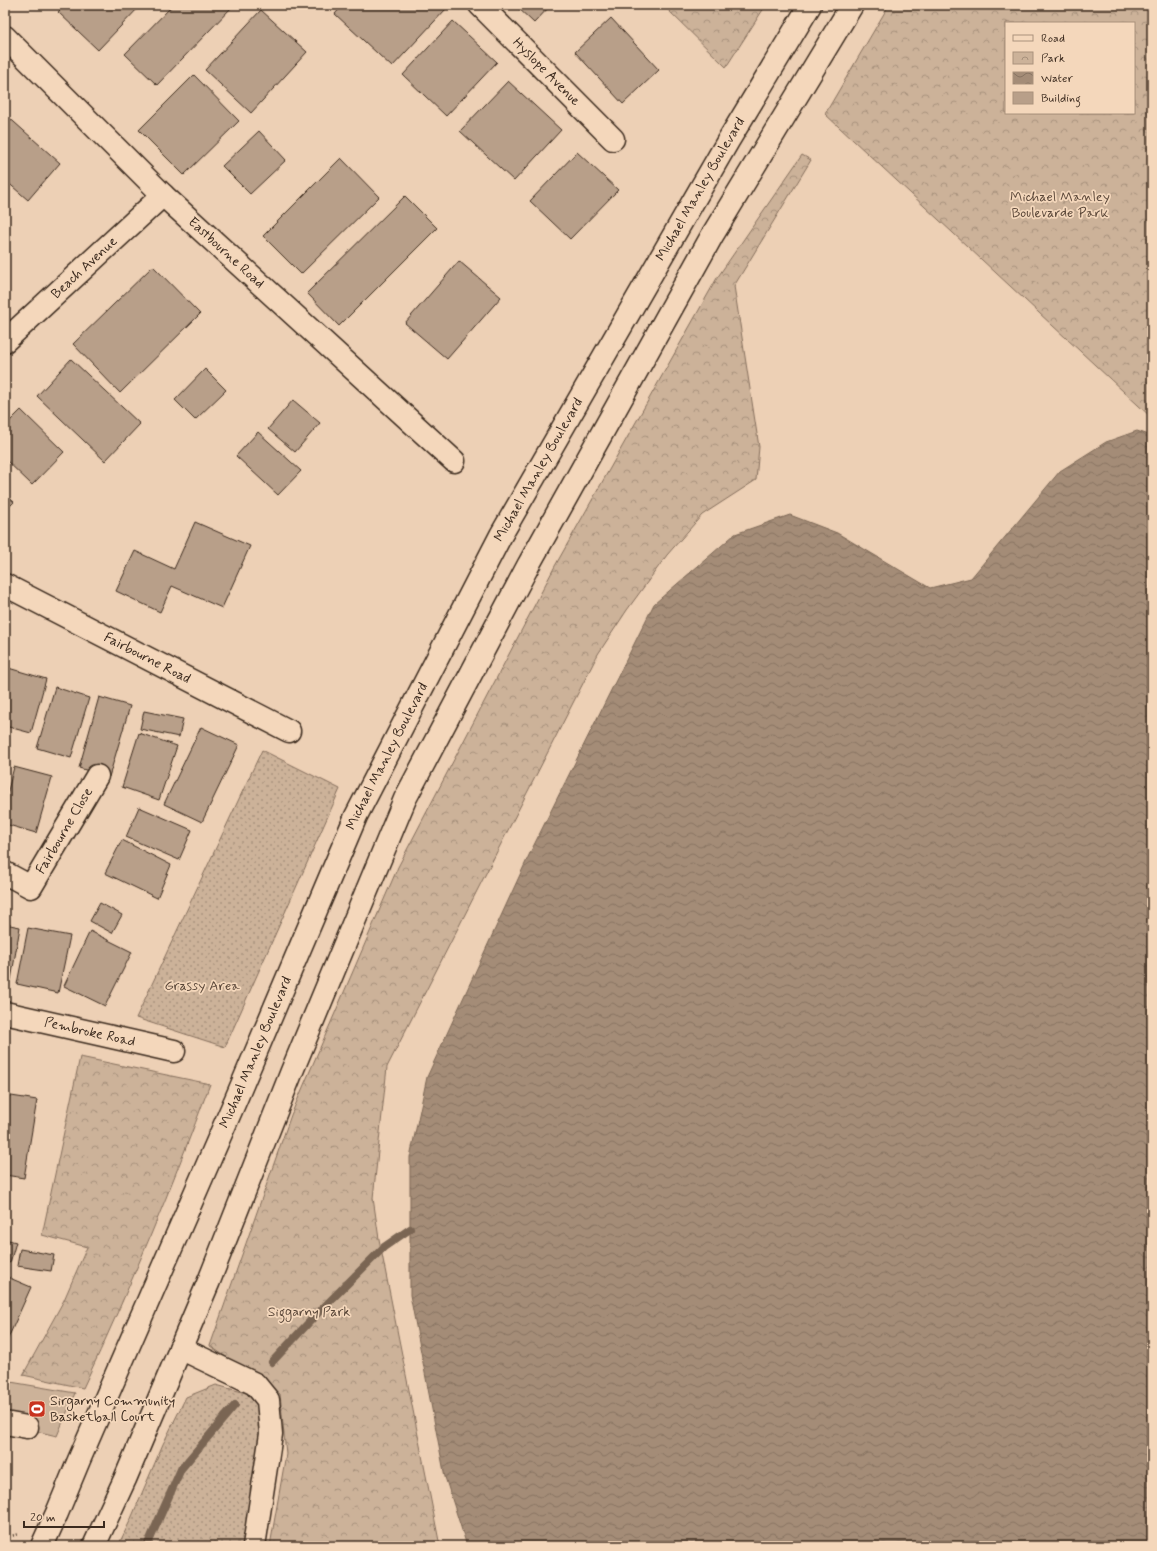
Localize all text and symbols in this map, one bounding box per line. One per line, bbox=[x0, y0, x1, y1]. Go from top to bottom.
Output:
legend bbox=[1005, 22, 1135, 114]
text: Road bbox=[1041, 31, 1065, 47]
street label: Hyslope Avenue bbox=[508, 34, 584, 110]
text: Park bbox=[1041, 51, 1065, 67]
text: Water bbox=[1041, 71, 1073, 87]
text: Building bbox=[1041, 91, 1081, 108]
street label: Michael Manley Boulevard bbox=[652, 114, 749, 264]
park label: Michael Manley Boulevarde Park bbox=[1010, 188, 1110, 222]
street label: Eastbourne Road bbox=[184, 213, 268, 292]
street label: Beach Avenue bbox=[47, 232, 121, 303]
street label: Michael Manley Boulevard bbox=[490, 395, 587, 545]
street label: Fairbourne Road bbox=[101, 628, 194, 688]
street label: Michael Manley Boulevard bbox=[342, 680, 432, 833]
street label: Fairbourne Close bbox=[32, 784, 97, 877]
street label: Michael Manley Boulevard bbox=[215, 974, 296, 1131]
park label: Grassy Area bbox=[164, 977, 240, 995]
street label: Pembroke Road bbox=[43, 1013, 137, 1051]
park label: Siggarny Park bbox=[268, 1303, 350, 1323]
place label: Sirgarny Community Basketball Court bbox=[50, 1392, 175, 1426]
sports icon: Sirgarny Community Basketball Court bbox=[27, 1399, 47, 1419]
scale bar bbox=[24, 1503, 104, 1529]
text: 20 m bbox=[30, 1510, 56, 1526]

